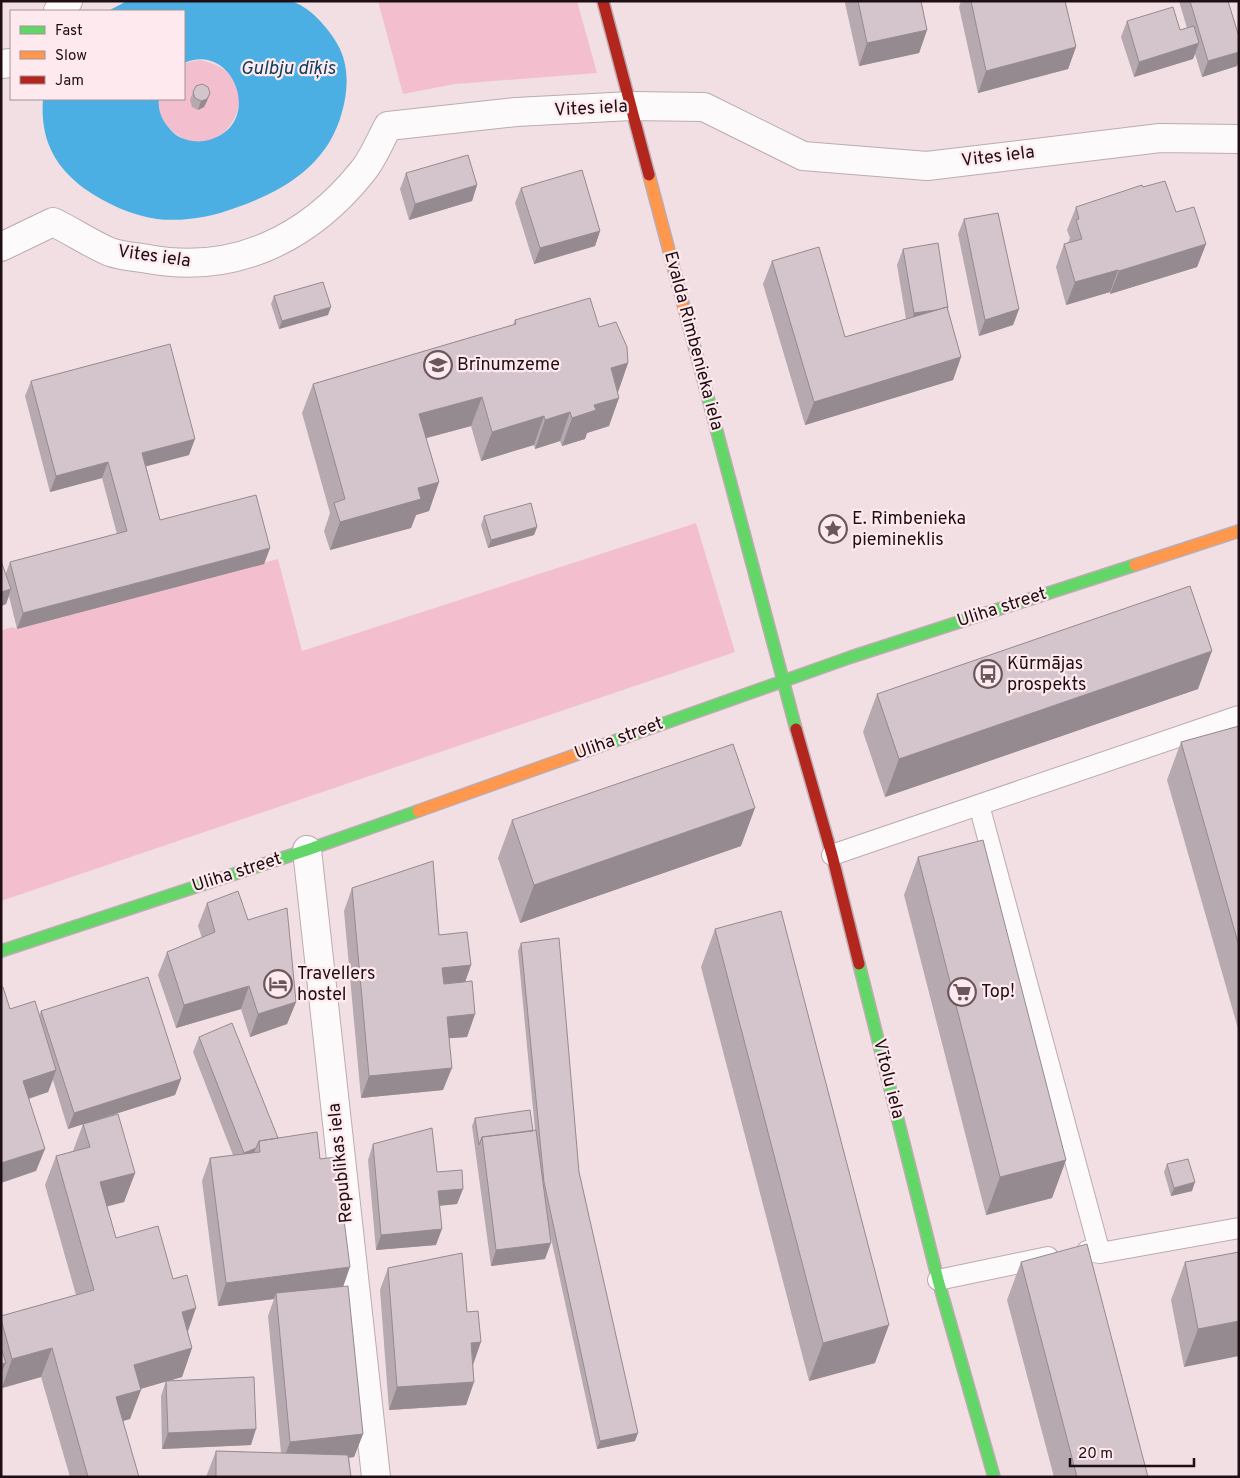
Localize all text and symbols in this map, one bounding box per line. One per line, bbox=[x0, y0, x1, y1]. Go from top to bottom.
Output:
legend bbox=[10, 10, 185, 100]
text: Fast bbox=[55, 22, 83, 41]
text: Slow bbox=[55, 47, 87, 66]
water label: Gulbju dīķis bbox=[240, 57, 336, 81]
text: Jam bbox=[55, 72, 84, 91]
street label: Vites iela bbox=[554, 96, 628, 122]
street label: Vites iela bbox=[960, 141, 1036, 173]
street label: Vites iela bbox=[116, 240, 192, 274]
street label: Evalda Rimbenieka iela bbox=[658, 249, 728, 433]
school or university icon: Brīnumzeme bbox=[423, 350, 453, 380]
place label: Brīnumzeme bbox=[457, 354, 560, 377]
place label: E. Rimbenieka piemineklis bbox=[852, 508, 966, 552]
place icon: E. Rimbenieka piemineklis bbox=[818, 514, 848, 544]
street label: Uliha street bbox=[954, 583, 1050, 633]
place label: Kūrmājas prospekts bbox=[1007, 653, 1087, 697]
bus stop icon: Kūrmājas prospekts bbox=[973, 659, 1003, 689]
street label: Uliha street bbox=[571, 712, 667, 766]
street label: Uliha street bbox=[189, 848, 285, 898]
place label: Travellers hostel bbox=[297, 963, 375, 1007]
hotel icon: Travellers hostel bbox=[263, 969, 293, 999]
supermarket icon: Top! bbox=[947, 977, 977, 1007]
place label: Top! bbox=[981, 981, 1015, 1004]
street label: Vītolu iela bbox=[867, 1037, 909, 1121]
street label: Republikas iela bbox=[323, 1102, 359, 1224]
scale bar bbox=[1070, 1436, 1194, 1468]
text: 20 m bbox=[1078, 1445, 1113, 1464]

